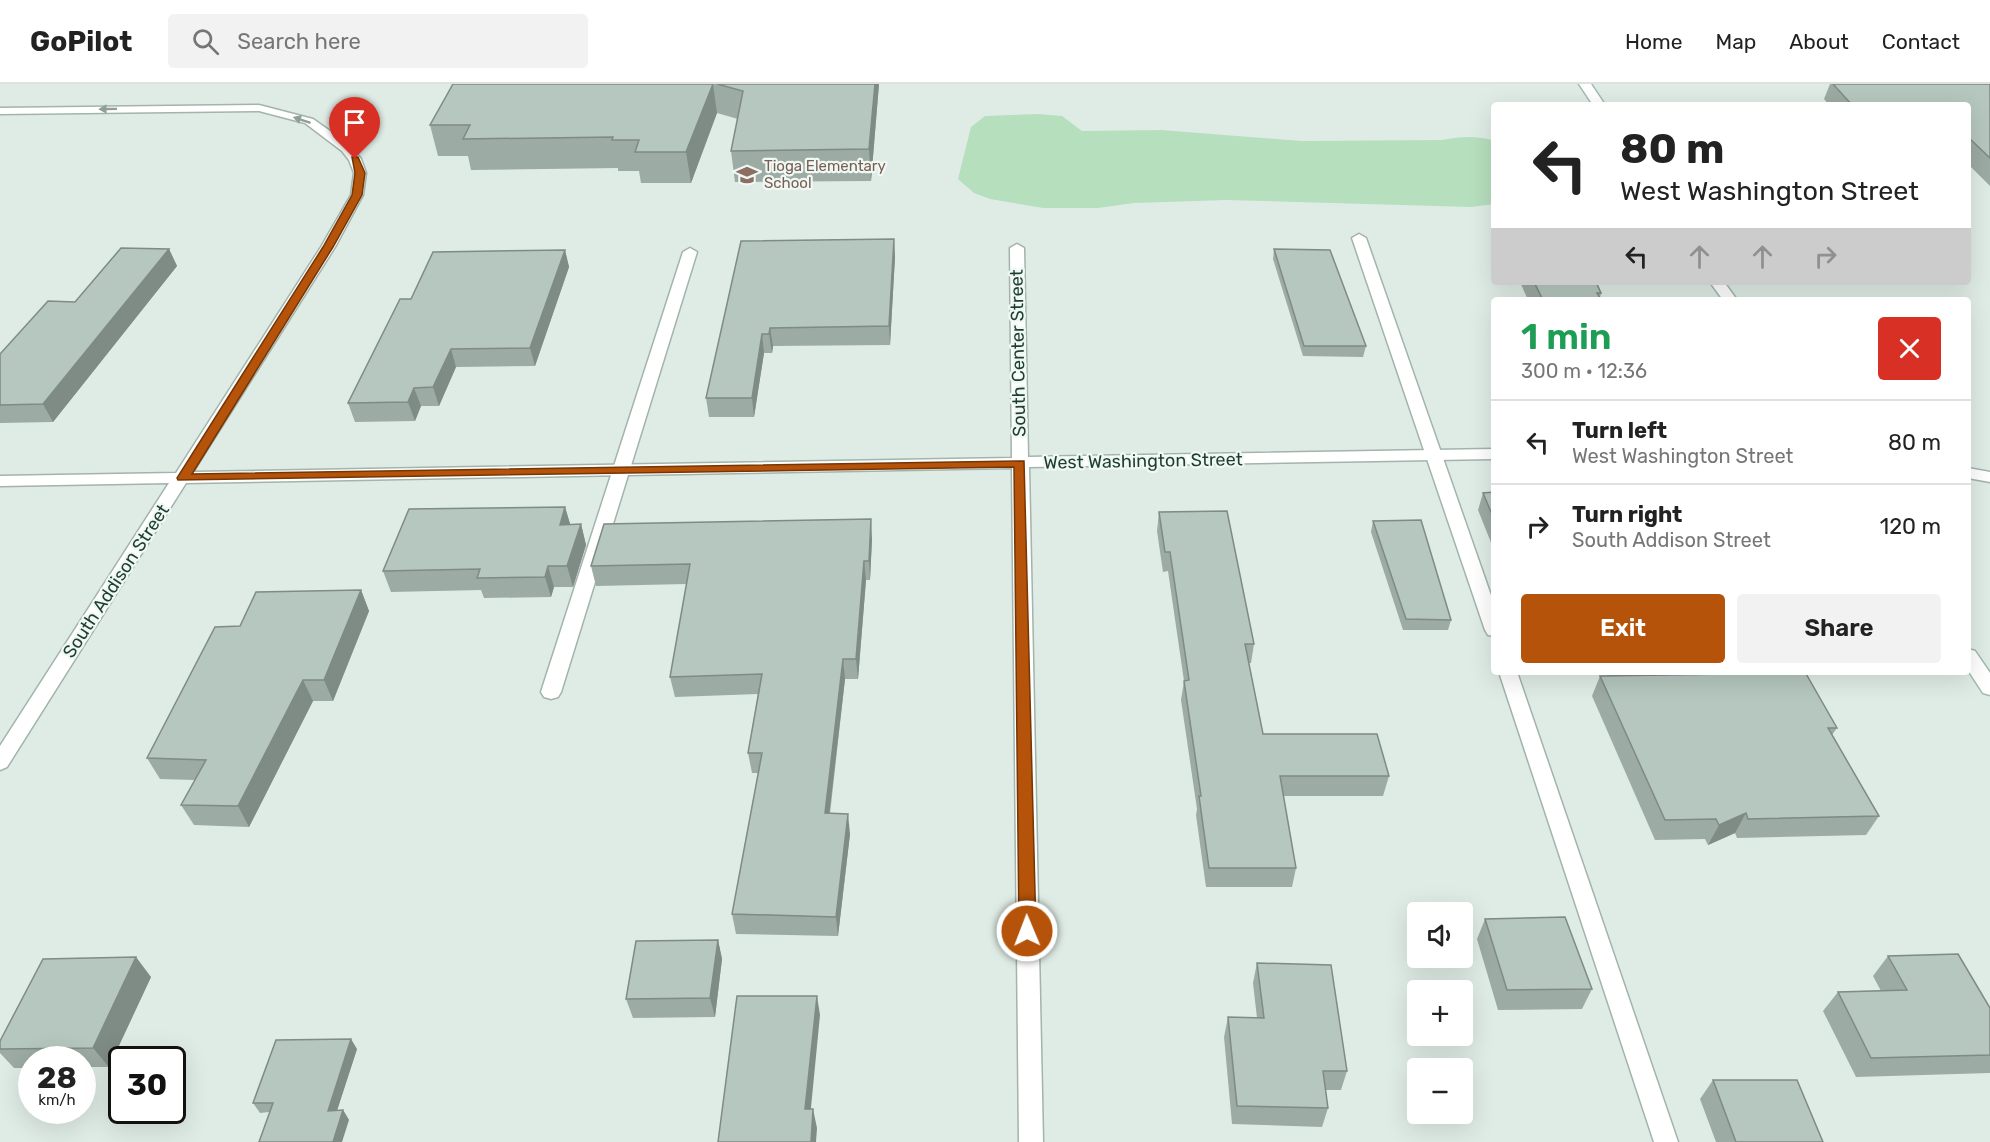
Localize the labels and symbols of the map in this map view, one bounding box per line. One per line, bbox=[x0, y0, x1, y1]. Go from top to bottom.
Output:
pin bbox=[329, 97, 380, 159]
one-way arrow bbox=[99, 104, 118, 114]
one-way arrow bbox=[293, 115, 311, 124]
place label: Tioga Elementary School bbox=[764, 157, 886, 192]
school or university icon: Tioga Elementary School bbox=[735, 163, 759, 187]
street label: South Center Street bbox=[1006, 269, 1030, 437]
street label: West Washington Street bbox=[1043, 448, 1243, 474]
street label: South Addison Street bbox=[58, 500, 174, 662]
position arrow bbox=[995, 899, 1059, 963]
speed limit sign: 30 bbox=[108, 1046, 186, 1124]

